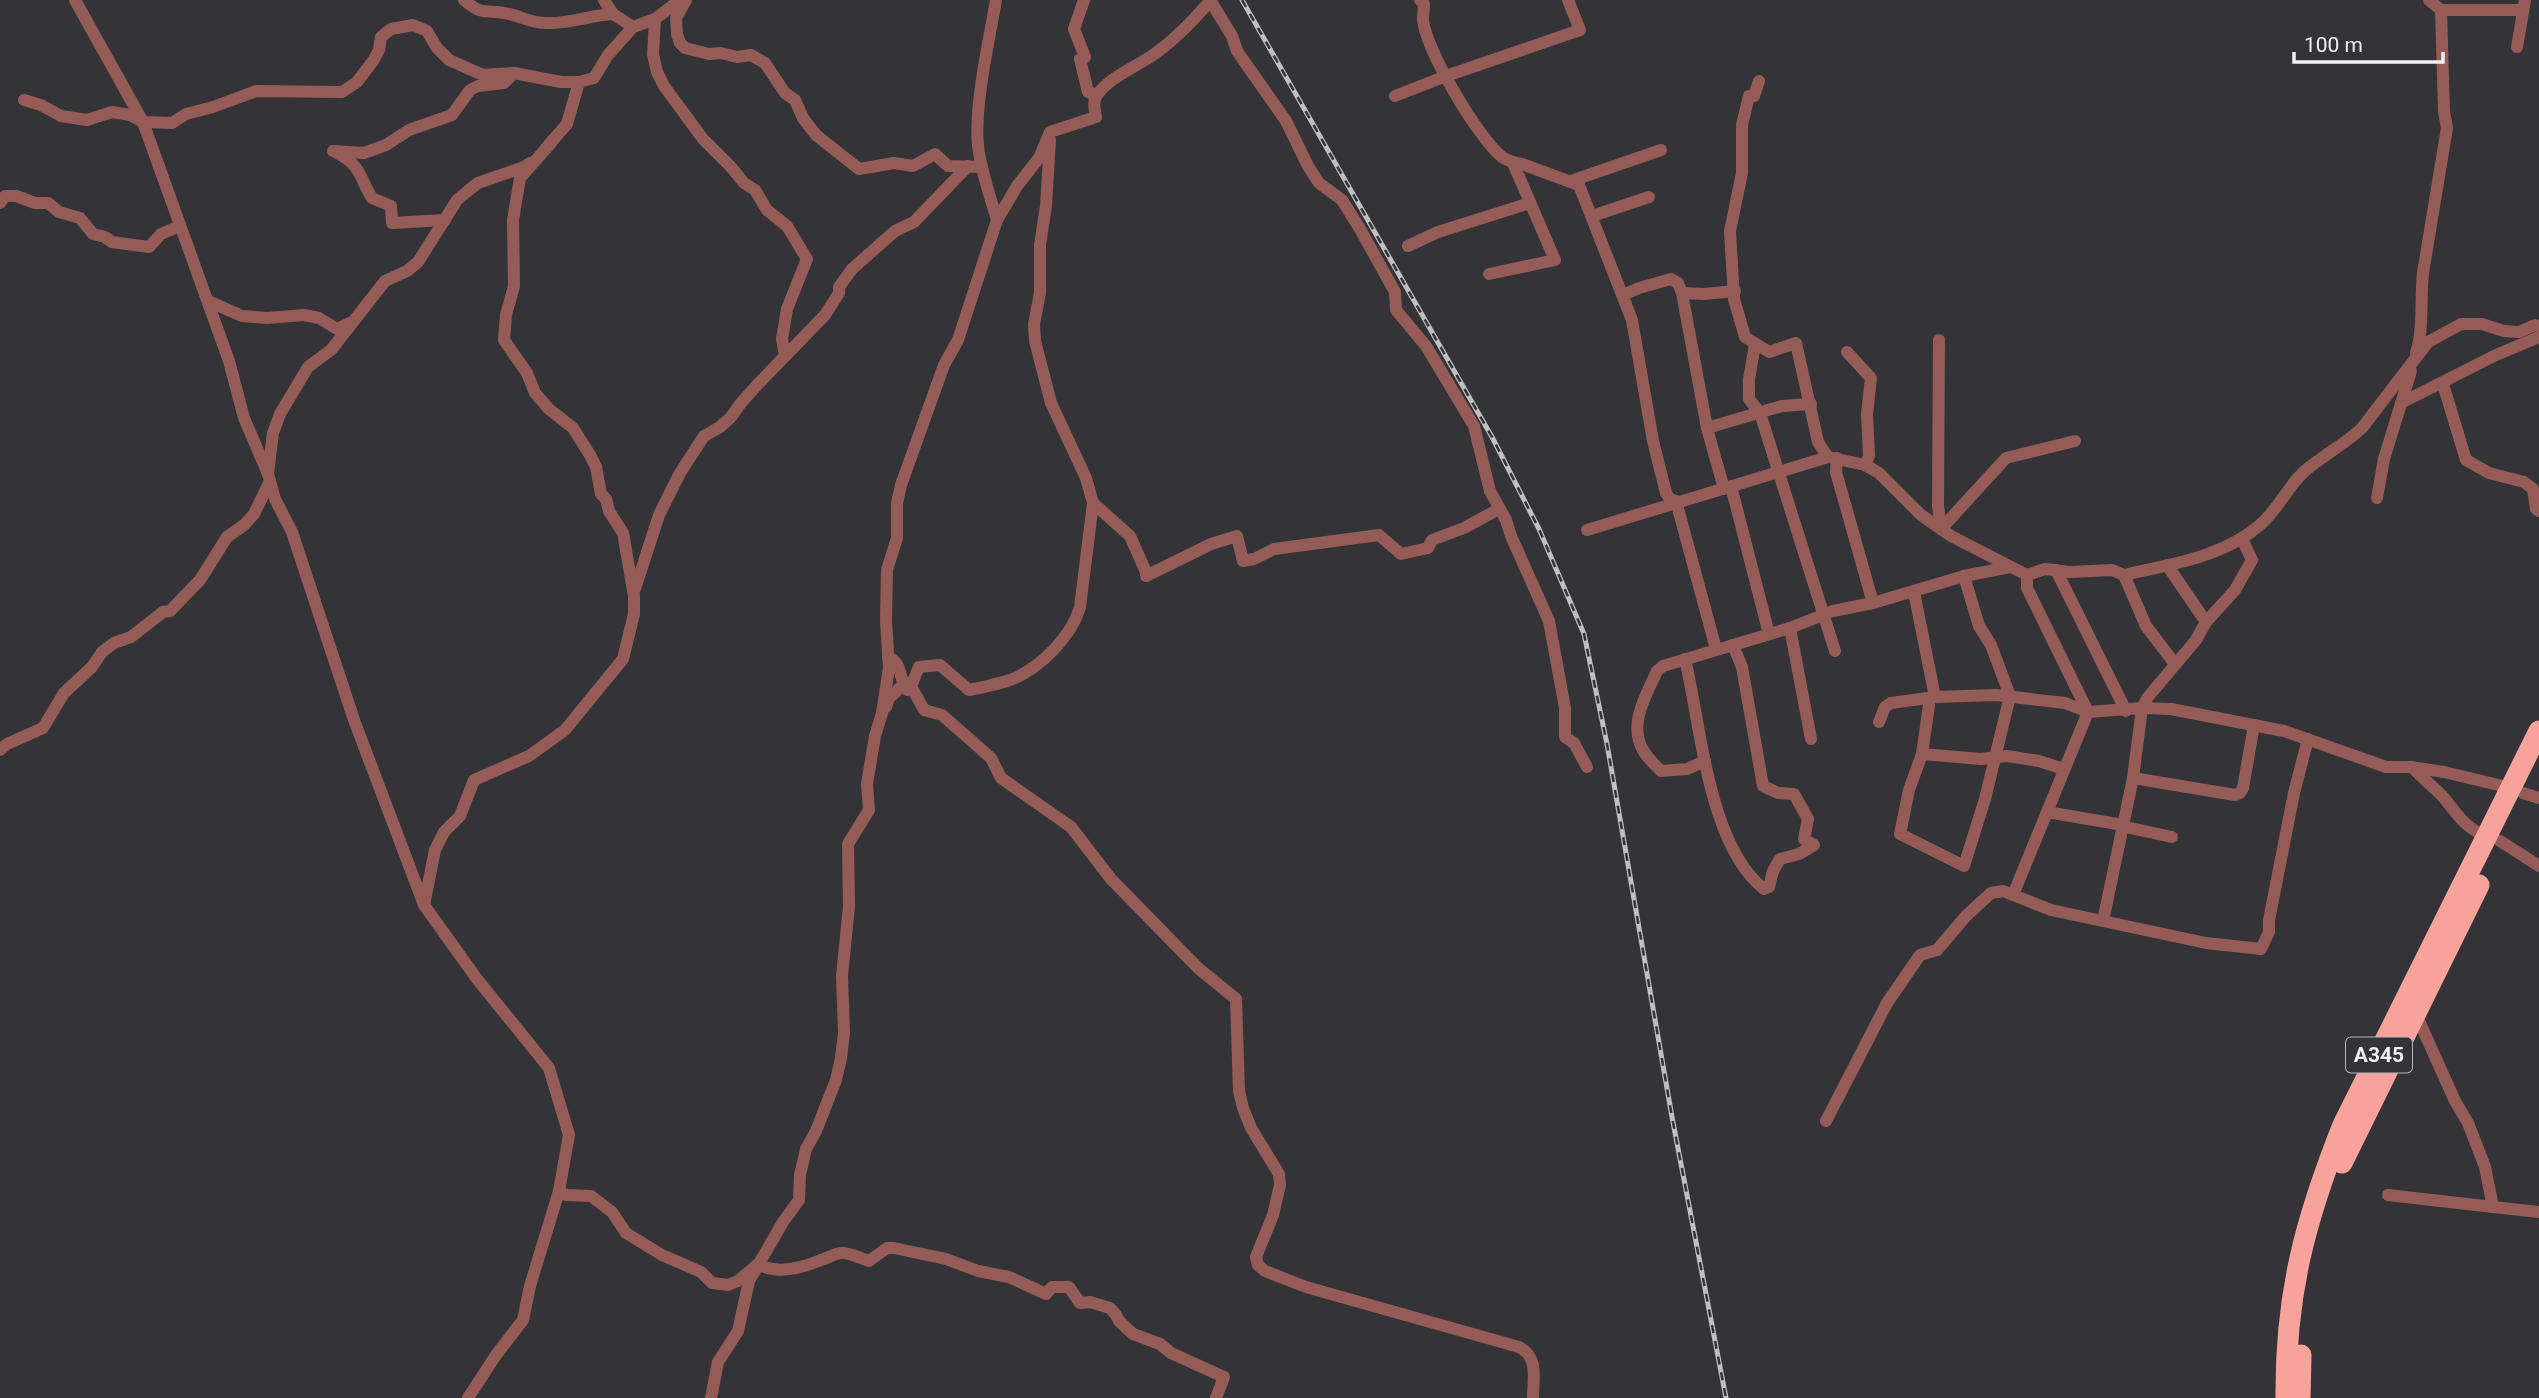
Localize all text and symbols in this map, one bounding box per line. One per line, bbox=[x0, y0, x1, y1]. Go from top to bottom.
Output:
scale bar bbox=[2294, 21, 2443, 65]
text: 100 m bbox=[2304, 33, 2363, 57]
road number: A345 bbox=[2346, 1038, 2412, 1072]

